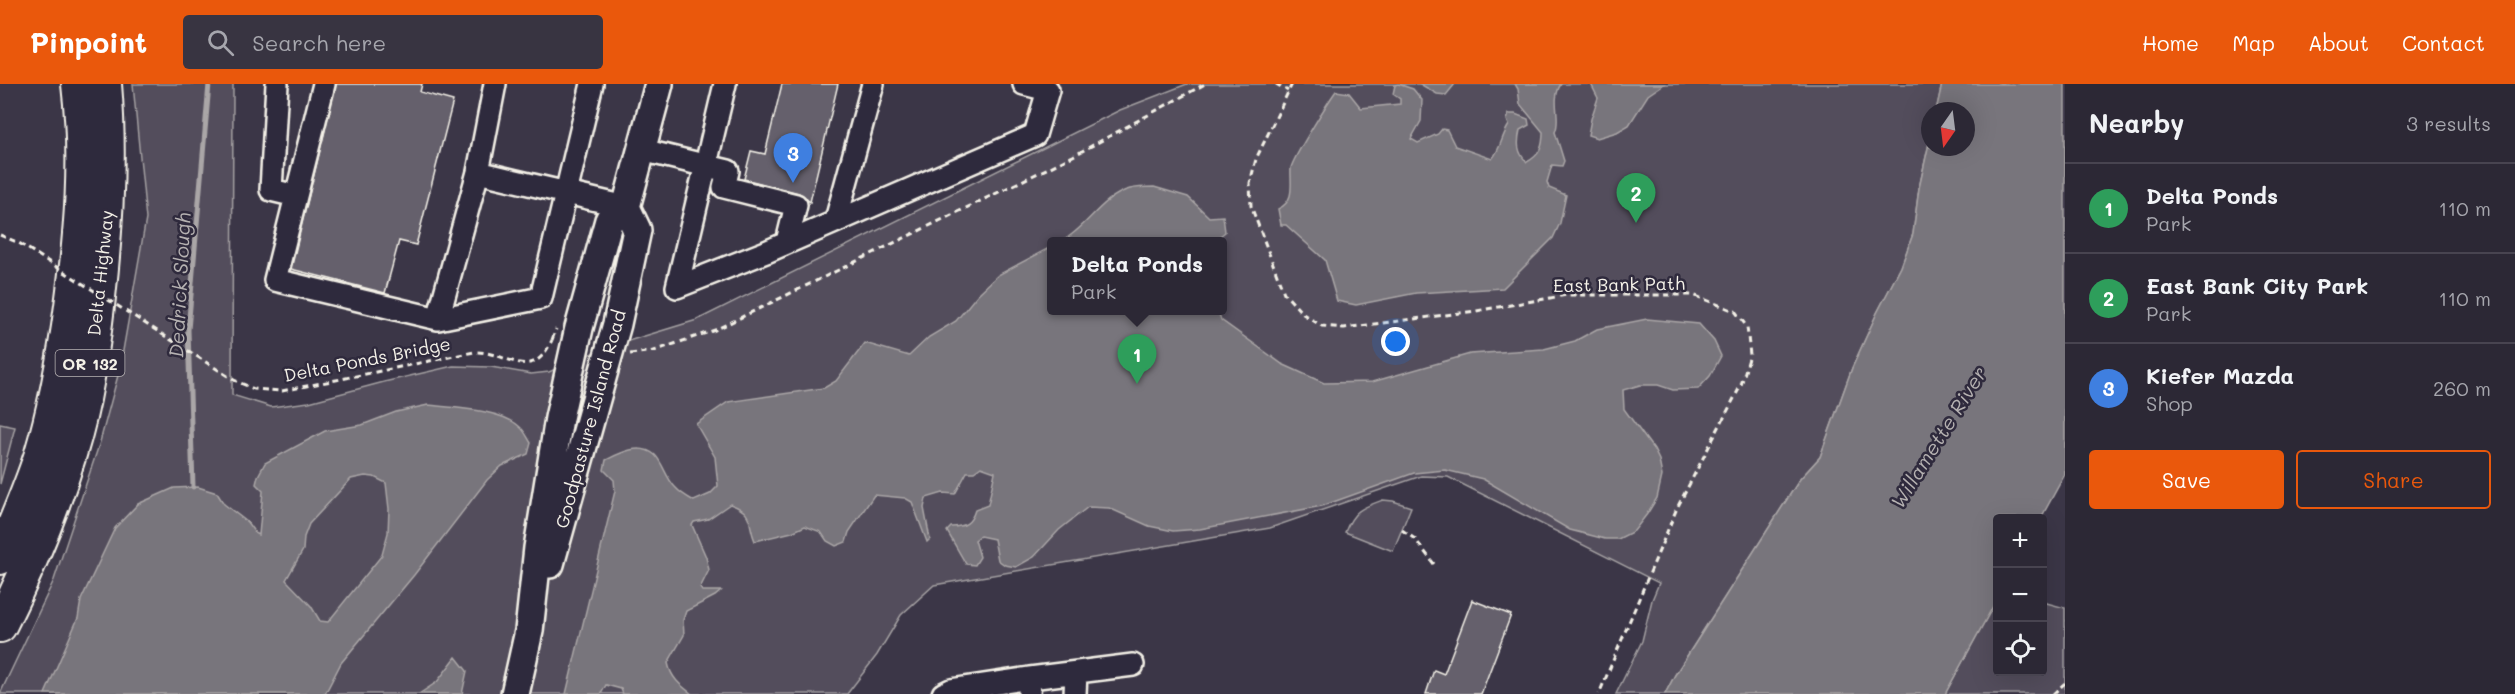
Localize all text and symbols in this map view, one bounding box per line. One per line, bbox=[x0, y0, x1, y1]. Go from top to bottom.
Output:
search box bbox=[183, 15, 603, 69]
text: Pinpoint bbox=[30, 24, 147, 60]
icon: search bbox=[204, 26, 237, 59]
text: Search here bbox=[252, 28, 386, 57]
text: Home bbox=[2142, 29, 2199, 56]
text: Map bbox=[2232, 29, 2275, 56]
text: About bbox=[2308, 29, 2369, 56]
text: Contact bbox=[2402, 29, 2485, 56]
north arrow bbox=[1921, 102, 1975, 156]
text: Nearby bbox=[2089, 106, 2184, 140]
text: 3 results bbox=[2406, 110, 2491, 136]
pin: 3 bbox=[774, 134, 812, 183]
pin: 2 bbox=[1616, 174, 1656, 223]
text: Delta Ponds bbox=[2146, 181, 2278, 210]
text: 1 bbox=[2104, 195, 2113, 221]
text: 110 m bbox=[2438, 195, 2491, 221]
street label: Delta Highway bbox=[81, 209, 119, 337]
text: Park bbox=[2146, 210, 2191, 236]
water label: Dedrick Slough bbox=[162, 212, 196, 358]
popup bbox=[1047, 237, 1227, 315]
text: Delta Ponds bbox=[1071, 249, 1203, 278]
street label: East Bank Path bbox=[1553, 271, 1685, 297]
text: East Bank City Park bbox=[2146, 271, 2368, 300]
text: Park bbox=[1071, 278, 1116, 304]
text: 2 bbox=[2103, 285, 2114, 311]
text: 110 m bbox=[2438, 285, 2491, 311]
text: Park bbox=[2146, 300, 2191, 326]
street label: Goodpasture Island Road bbox=[549, 307, 631, 531]
your location bbox=[1381, 327, 1410, 356]
street label: Delta Ponds Bridge bbox=[282, 331, 452, 387]
pin: 1 bbox=[1118, 334, 1156, 384]
road number: OR 132 bbox=[56, 350, 124, 376]
water label: Willamette River bbox=[1884, 361, 1992, 513]
text: Kiefer Mazda bbox=[2146, 361, 2294, 390]
text: 3 bbox=[2103, 375, 2115, 401]
text: 260 m bbox=[2433, 375, 2491, 401]
text: Shop bbox=[2146, 390, 2193, 416]
button: Save bbox=[2089, 450, 2284, 509]
button: Share bbox=[2296, 450, 2491, 509]
map controls bbox=[1993, 514, 2047, 676]
button: + bbox=[1993, 514, 2047, 568]
button: − bbox=[1993, 568, 2047, 622]
button: locate bbox=[1993, 622, 2047, 676]

